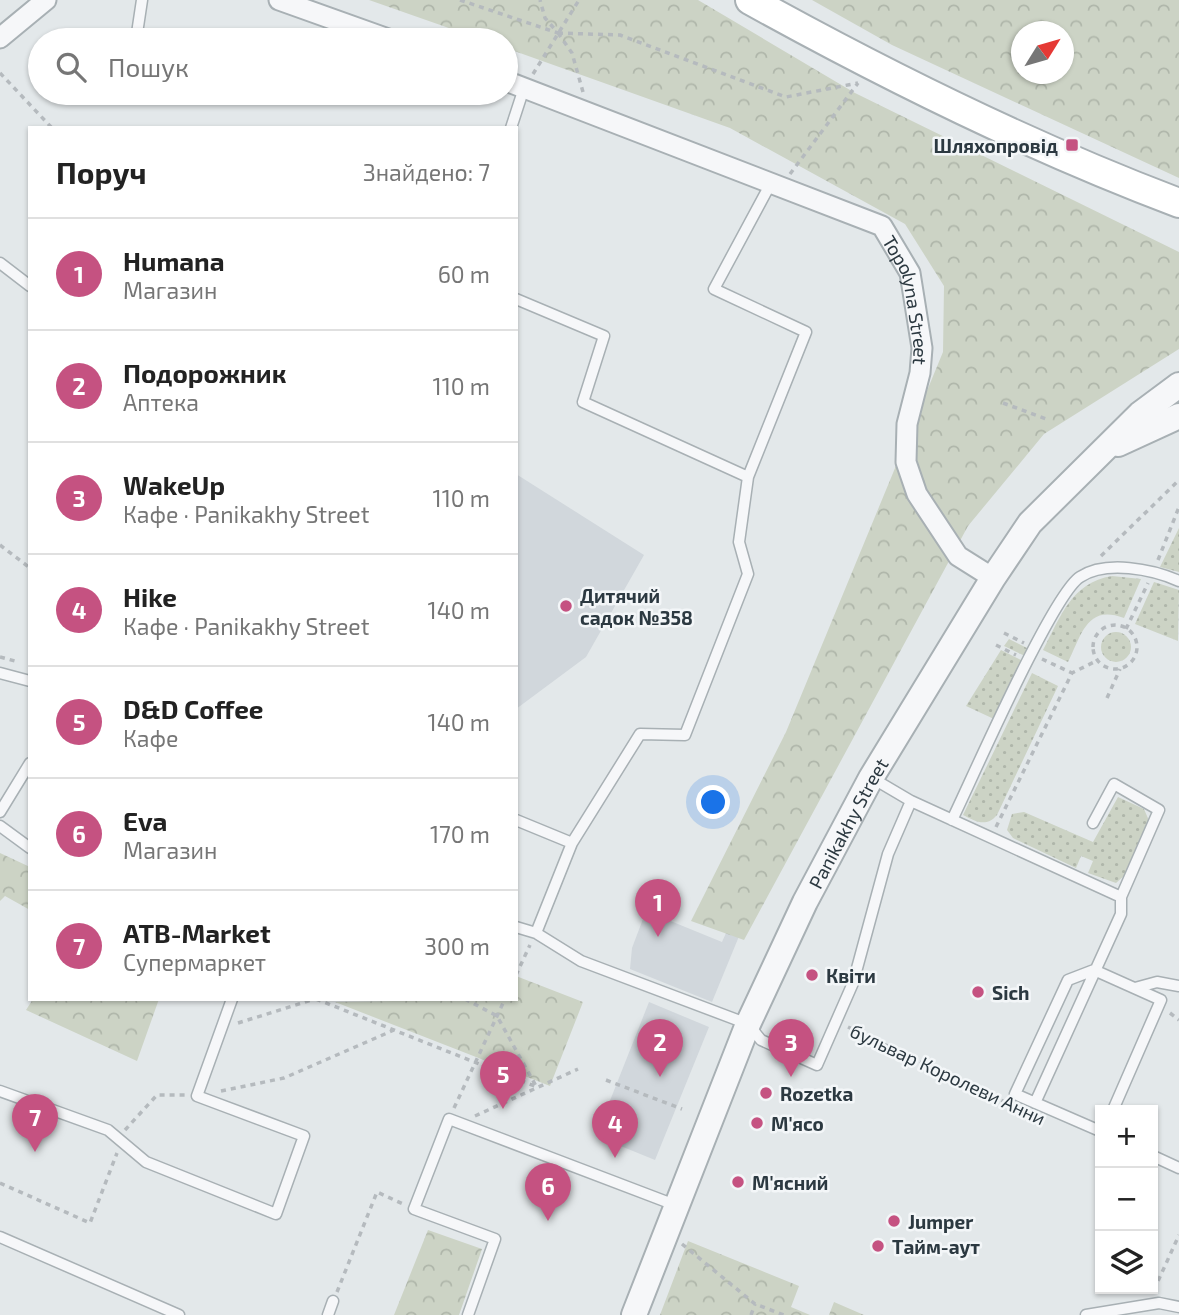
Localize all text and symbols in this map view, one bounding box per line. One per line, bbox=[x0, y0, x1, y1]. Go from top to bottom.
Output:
north arrow bbox=[1011, 21, 1074, 84]
search box bbox=[28, 28, 518, 105]
icon: search bbox=[52, 48, 90, 86]
text: Пошук bbox=[108, 51, 189, 82]
place label: Шляхопровід bbox=[933, 134, 1058, 157]
marker: Шляхопровід bbox=[1064, 137, 1080, 153]
text: Поруч bbox=[56, 154, 146, 190]
text: Знайдено: 7 bbox=[363, 158, 490, 186]
street label: Topolyna Street bbox=[878, 231, 933, 366]
text: Humana bbox=[123, 245, 225, 276]
text: 1 bbox=[74, 260, 84, 288]
text: 60 m bbox=[438, 260, 490, 288]
text: Магазин bbox=[123, 276, 217, 304]
text: Подорожник bbox=[123, 357, 286, 388]
text: 2 bbox=[72, 372, 86, 400]
text: 110 m bbox=[433, 372, 490, 400]
text: Аптека bbox=[123, 388, 199, 416]
text: WakeUp bbox=[123, 469, 225, 500]
text: 3 bbox=[72, 484, 86, 512]
text: 110 m bbox=[433, 484, 490, 512]
text: Кафе · Panikakhy Street bbox=[123, 500, 369, 528]
text: Hike bbox=[123, 581, 177, 612]
place label: Дитячий садок №358 bbox=[580, 584, 693, 629]
text: 4 bbox=[72, 596, 86, 624]
text: 140 m bbox=[428, 596, 490, 624]
marker: Дитячий садок №358 bbox=[558, 598, 574, 614]
text: Кафе · Panikakhy Street bbox=[123, 612, 369, 640]
text: D&D Coffee bbox=[123, 693, 263, 724]
text: 5 bbox=[73, 708, 85, 736]
text: 140 m bbox=[428, 708, 490, 736]
text: Кафе bbox=[123, 724, 178, 752]
street label: Panikakhy Street bbox=[803, 753, 892, 892]
your location bbox=[696, 785, 730, 819]
text: Eva bbox=[123, 805, 167, 836]
text: 6 bbox=[72, 820, 86, 848]
text: 170 m bbox=[430, 820, 490, 848]
text: Магазин bbox=[123, 836, 217, 864]
pin: 1 bbox=[635, 879, 681, 937]
text: ATB-Market bbox=[123, 917, 271, 948]
text: 7 bbox=[73, 932, 85, 960]
text: 300 m bbox=[424, 932, 490, 960]
text: Супермаркет bbox=[123, 948, 266, 976]
place label: Квіти bbox=[826, 964, 876, 987]
marker: Квіти bbox=[804, 967, 820, 983]
place label: Sich bbox=[992, 981, 1029, 1004]
marker: Sich bbox=[970, 984, 986, 1000]
pin: 2 bbox=[637, 1019, 683, 1077]
pin: 3 bbox=[768, 1019, 814, 1077]
street label: бульвар Королеви Анни bbox=[846, 1019, 1049, 1130]
pin: 5 bbox=[480, 1051, 526, 1109]
place label: Rozetka bbox=[780, 1082, 853, 1105]
marker: Rozetka bbox=[758, 1085, 774, 1101]
pin: 7 bbox=[12, 1094, 58, 1152]
pin: 4 bbox=[592, 1100, 638, 1158]
map controls bbox=[1095, 1105, 1158, 1294]
button: + bbox=[1095, 1105, 1158, 1168]
place label: М'ясо bbox=[771, 1112, 824, 1135]
marker: М'ясо bbox=[749, 1115, 765, 1131]
pin: 6 bbox=[525, 1163, 571, 1221]
button: − bbox=[1095, 1168, 1158, 1231]
place label: М'ясний bbox=[752, 1171, 828, 1194]
marker: М'ясний bbox=[730, 1174, 746, 1190]
place label: Jumper bbox=[908, 1210, 973, 1233]
marker: Jumper bbox=[886, 1213, 902, 1229]
button: layers bbox=[1095, 1231, 1158, 1294]
place label: Тайм-аут bbox=[892, 1235, 980, 1258]
marker: Тайм-аут bbox=[870, 1238, 886, 1254]

